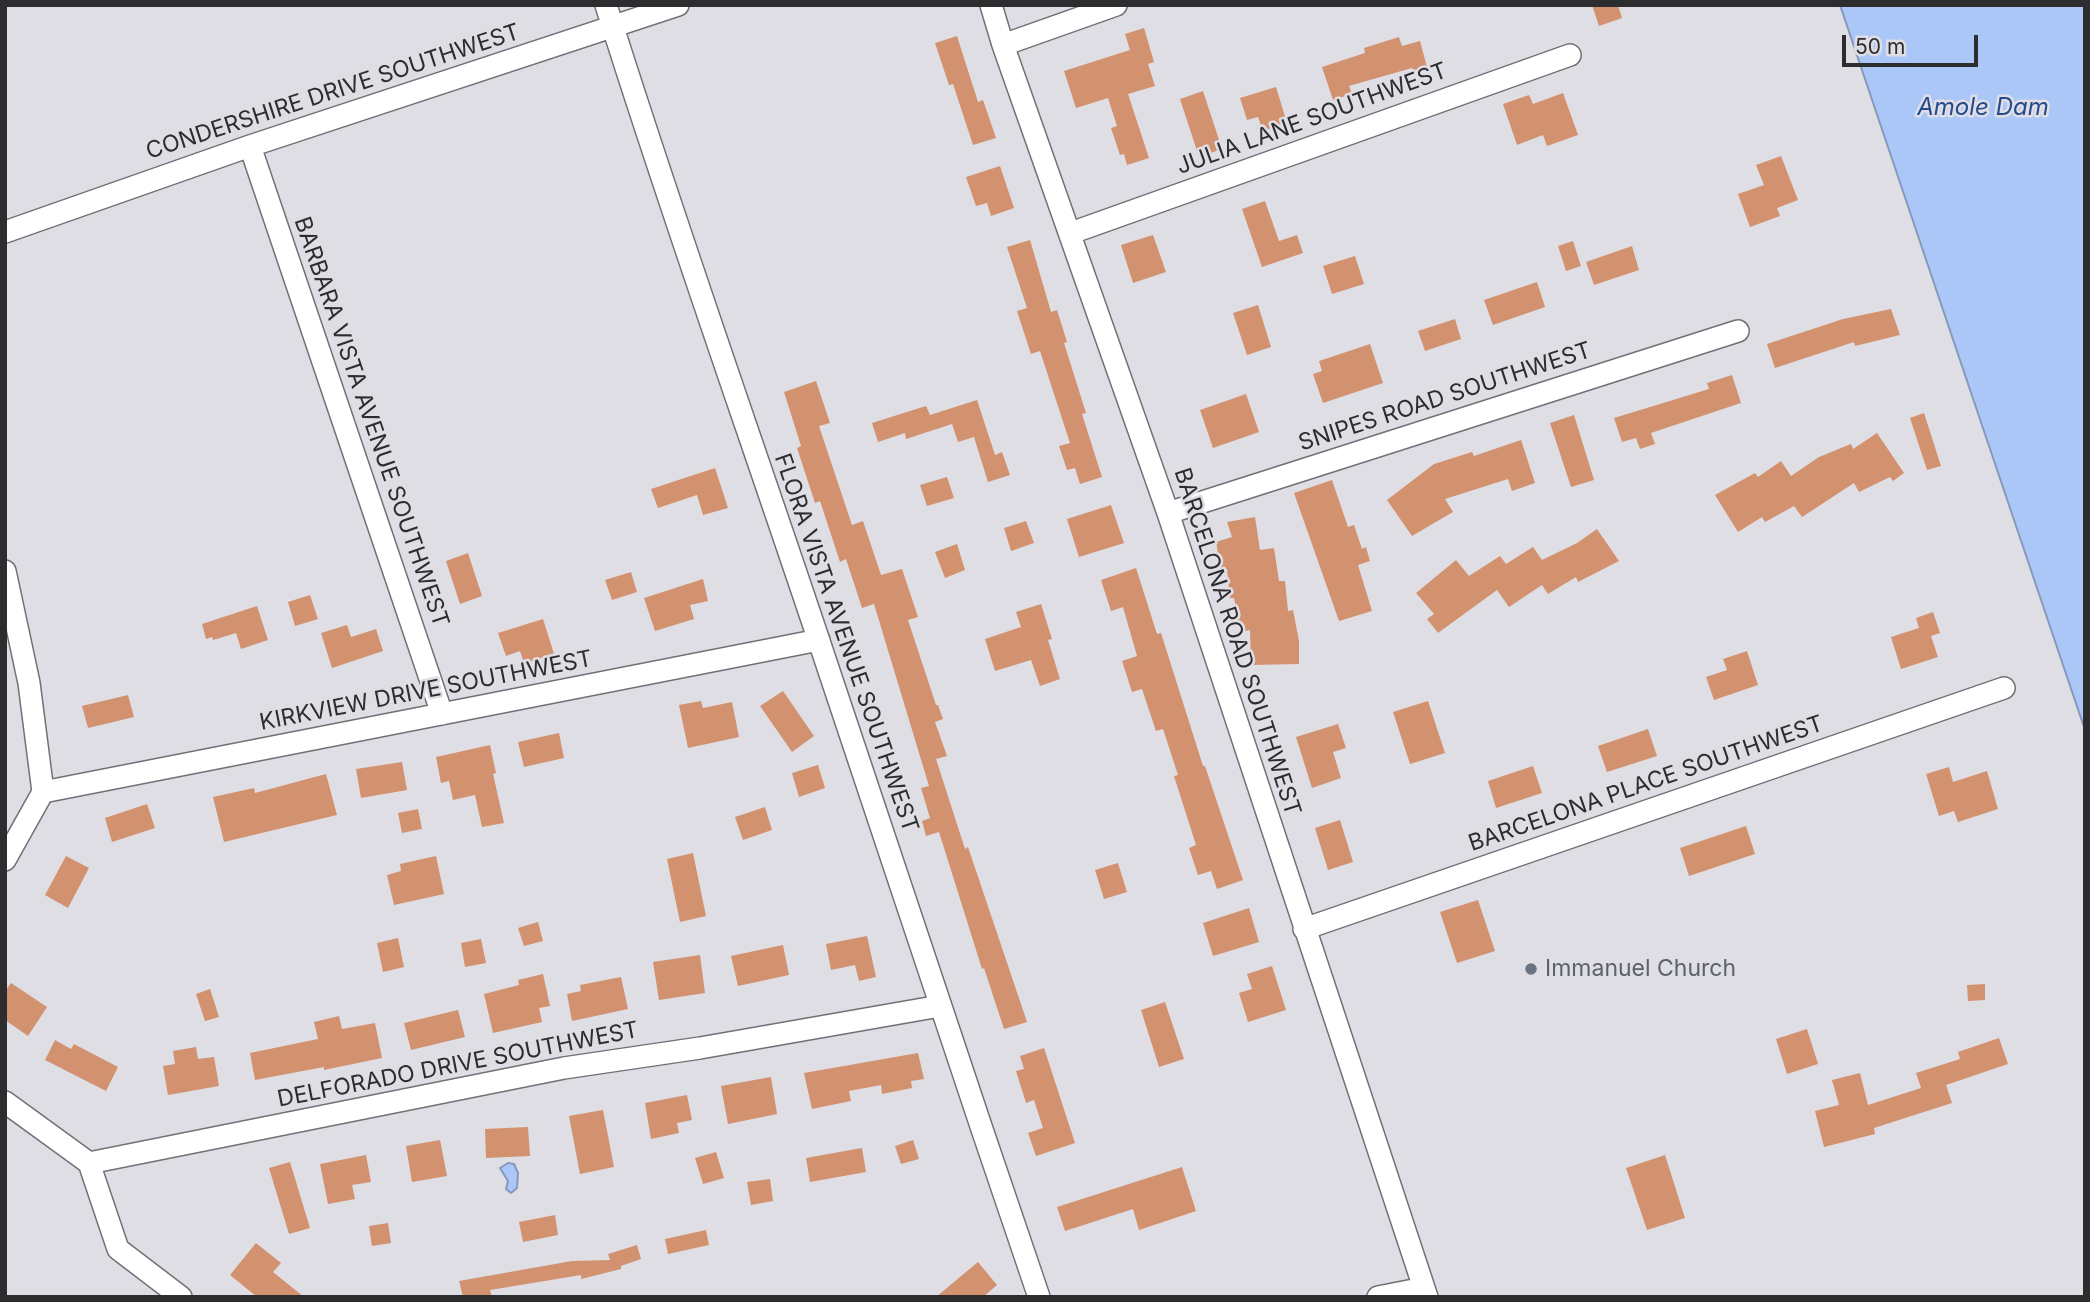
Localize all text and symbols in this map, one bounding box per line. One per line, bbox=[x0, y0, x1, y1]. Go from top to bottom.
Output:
street label: CONDERSHIRE DRIVE SOUTHWEST bbox=[143, 18, 523, 166]
scale bar bbox=[1845, 21, 1982, 65]
text: 50 m bbox=[1855, 34, 1905, 59]
street label: JULIA LANE SOUTHWEST bbox=[1173, 57, 1451, 181]
water label: Amole Dam bbox=[1917, 94, 2049, 122]
street label: BARBARA VISTA AVENUE SOUTHWEST bbox=[288, 213, 454, 631]
street label: SNIPES ROAD SOUTHWEST bbox=[1295, 337, 1595, 457]
street label: FLORA VISTA AVENUE SOUTHWEST bbox=[768, 450, 924, 836]
street label: BARCELONA ROAD SOUTHWEST bbox=[1168, 465, 1306, 819]
street label: KIRKVIEW DRIVE SOUTHWEST bbox=[257, 645, 595, 737]
street label: BARCELONA PLACE SOUTHWEST bbox=[1465, 710, 1827, 858]
place label: Immanuel Church bbox=[1545, 955, 1736, 983]
marker: Immanuel Church bbox=[1523, 961, 1539, 977]
street label: DELFORADO DRIVE SOUTHWEST bbox=[275, 1016, 641, 1114]

